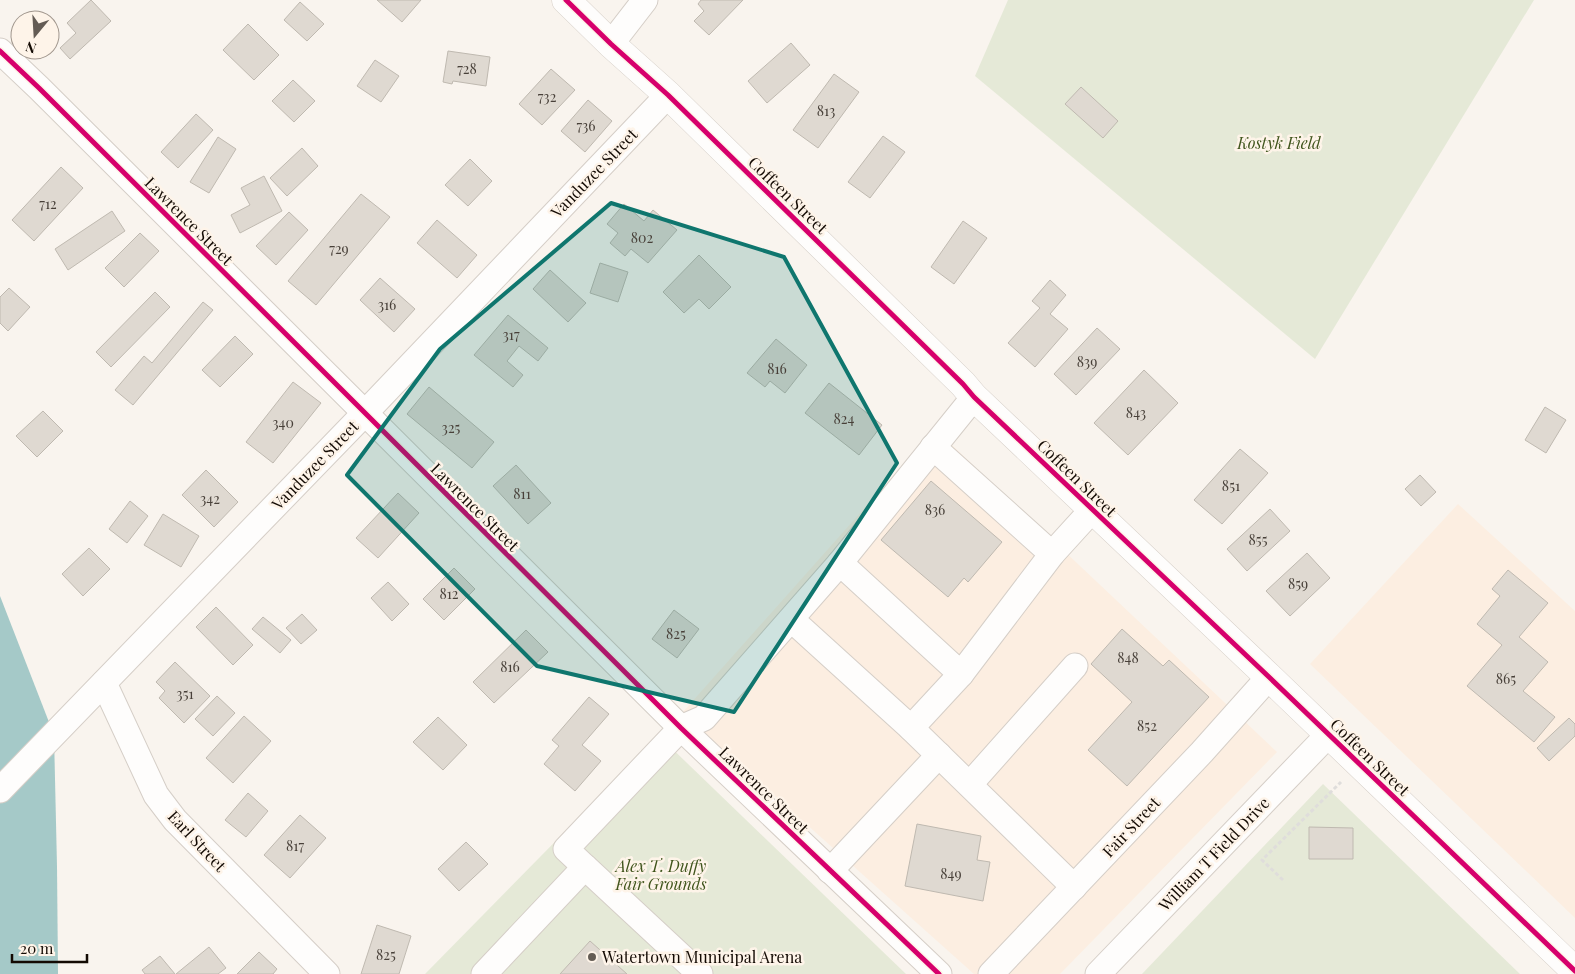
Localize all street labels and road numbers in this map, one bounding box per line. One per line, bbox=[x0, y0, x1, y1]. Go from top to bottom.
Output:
street label: Vanduzee Street bbox=[545, 123, 642, 222]
street label: Coffeen Street bbox=[744, 151, 833, 238]
street label: Lawrence Street bbox=[141, 172, 238, 270]
street label: Vanduzee Street bbox=[266, 415, 363, 514]
street label: Coffeen Street bbox=[1033, 434, 1122, 521]
street label: Lawrence Street bbox=[427, 458, 524, 556]
street label: Coffeen Street bbox=[1326, 713, 1415, 800]
street label: Lawrence Street bbox=[715, 741, 814, 838]
street label: Fair Street bbox=[1097, 792, 1164, 861]
street label: William T Field Drive bbox=[1153, 792, 1274, 916]
street label: Earl Street bbox=[164, 806, 231, 876]

